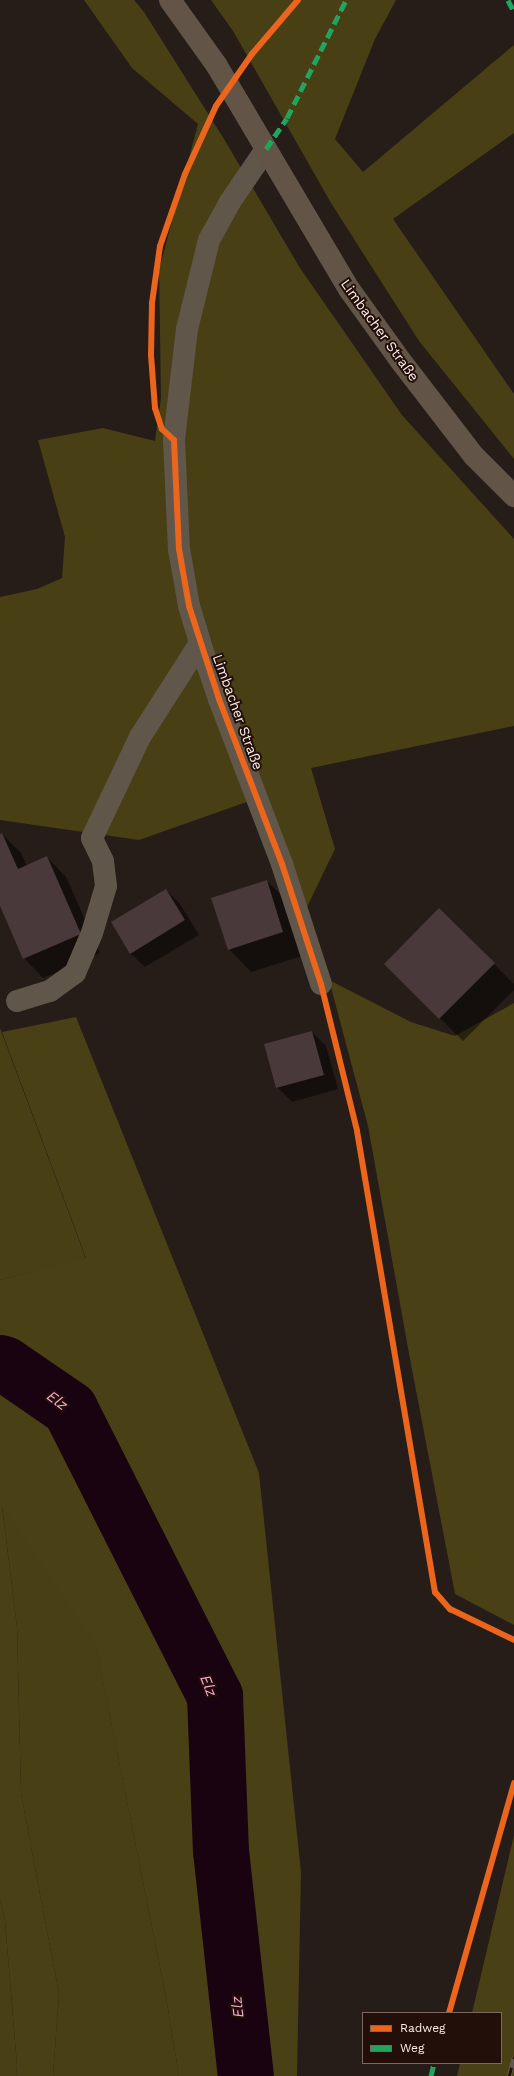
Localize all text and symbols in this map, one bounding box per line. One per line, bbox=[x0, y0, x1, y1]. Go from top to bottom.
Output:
street label: Limbacher Straße bbox=[337, 276, 423, 384]
street label: Limbacher Straße bbox=[209, 652, 267, 772]
water label: Elz bbox=[43, 1387, 71, 1415]
water label: Elz bbox=[196, 1673, 220, 1699]
water label: Elz bbox=[228, 1995, 248, 2019]
legend bbox=[362, 2012, 502, 2064]
text: Radweg bbox=[400, 2021, 445, 2035]
text: Weg bbox=[400, 2041, 424, 2055]

